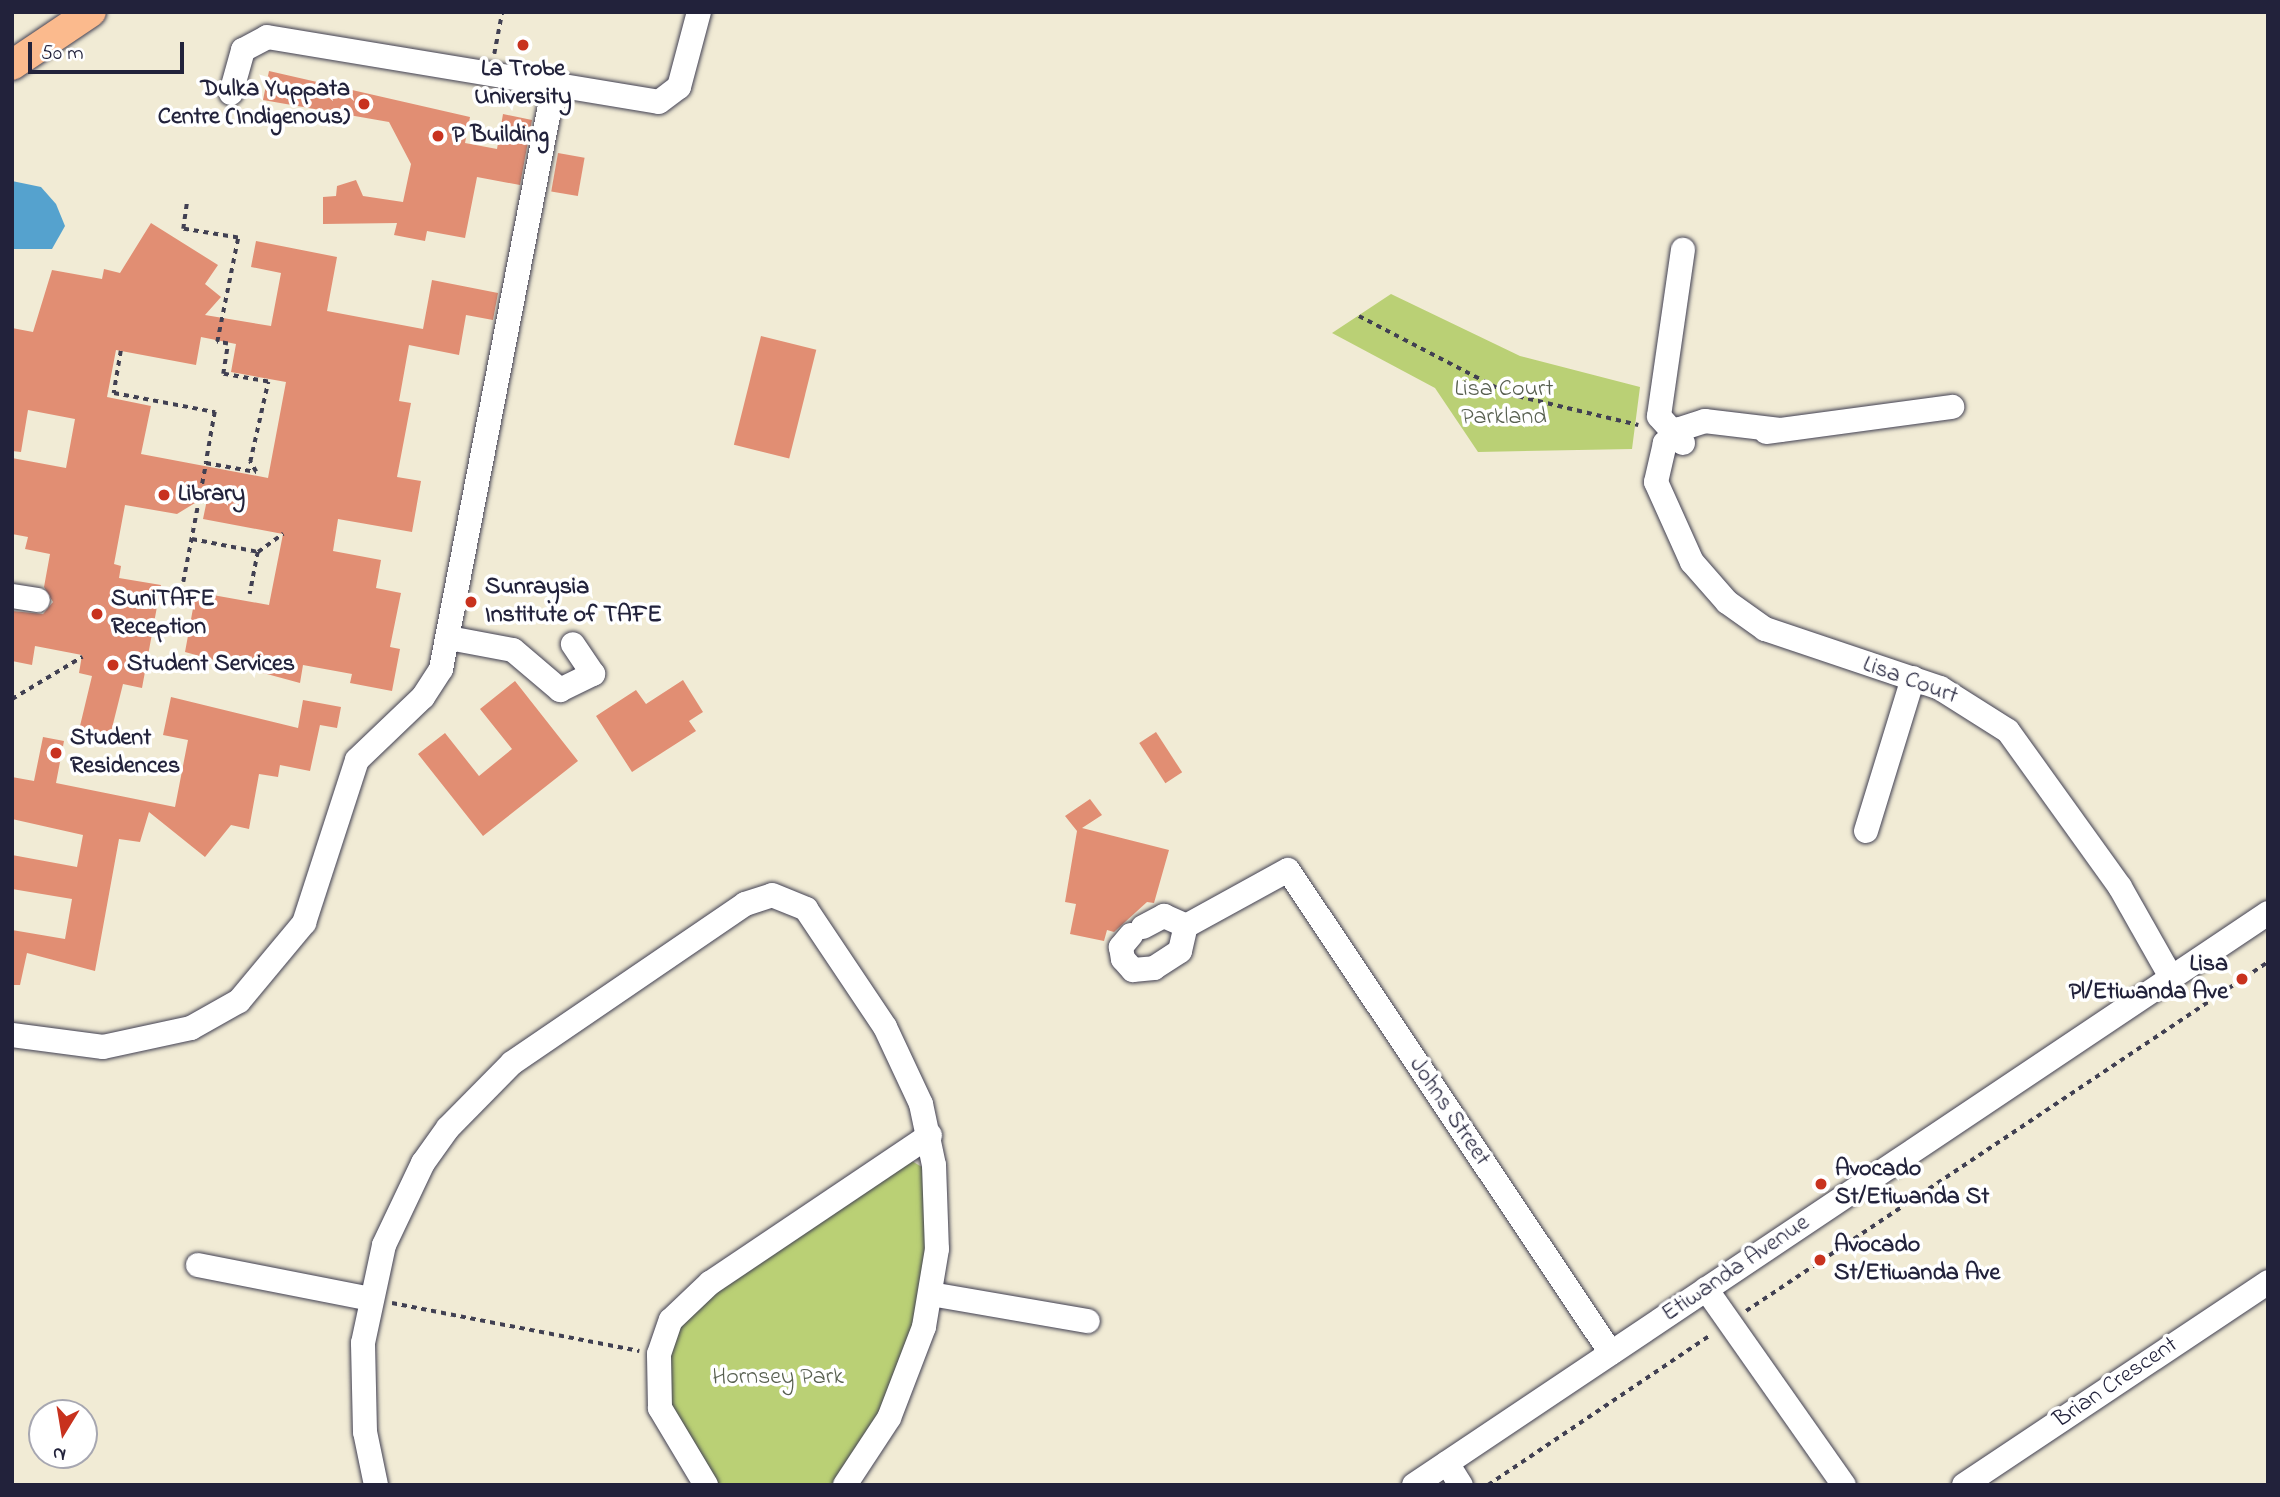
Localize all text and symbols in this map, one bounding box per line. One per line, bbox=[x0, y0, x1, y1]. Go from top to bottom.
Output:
scale bar bbox=[32, 28, 187, 72]
marker: La Trobe University bbox=[515, 37, 531, 53]
text: 50 m bbox=[41, 39, 84, 69]
place label: La Trobe University bbox=[474, 56, 572, 112]
place label: Dulka Yuppata Centre (Indigenous) bbox=[158, 76, 350, 132]
marker: Dulka Yuppata Centre (Indigenous) bbox=[356, 96, 372, 112]
place label: P Building bbox=[452, 122, 549, 150]
marker: P Building bbox=[430, 128, 446, 144]
park label: Lisa Court Parkland bbox=[1454, 376, 1554, 432]
place label: Library bbox=[178, 481, 245, 509]
marker: Library bbox=[156, 487, 172, 503]
place label: Sunraysia Institute of TAFE bbox=[485, 574, 662, 630]
place label: SuniTAFE Reception bbox=[111, 586, 215, 642]
marker: Sunraysia Institute of TAFE bbox=[463, 594, 479, 610]
marker: SuniTAFE Reception bbox=[89, 606, 105, 622]
place label: Student Services bbox=[127, 651, 295, 679]
street label: Lisa Court bbox=[1858, 651, 1962, 711]
marker: Student Services bbox=[105, 657, 121, 673]
place label: Student Residences bbox=[70, 725, 180, 781]
marker: Student Residences bbox=[48, 745, 64, 761]
place label: Lisa Pl/Etiwanda Ave bbox=[2069, 951, 2228, 1007]
marker: Lisa Pl/Etiwanda Ave bbox=[2234, 971, 2250, 987]
street label: Johns Street bbox=[1402, 1052, 1496, 1172]
place label: Avocado St/Etiwanda St bbox=[1835, 1156, 1989, 1212]
marker: Avocado St/Etiwanda St bbox=[1813, 1176, 1829, 1192]
street label: Etiwanda Avenue bbox=[1657, 1209, 1815, 1329]
place label: Avocado St/Etiwanda Ave bbox=[1834, 1232, 2000, 1288]
marker: Avocado St/Etiwanda Ave bbox=[1812, 1252, 1828, 1268]
street label: Brian Crescent bbox=[2048, 1331, 2184, 1435]
park label: Hornsey Park bbox=[712, 1364, 844, 1392]
north arrow bbox=[28, 1399, 98, 1469]
text: N bbox=[50, 1439, 68, 1468]

